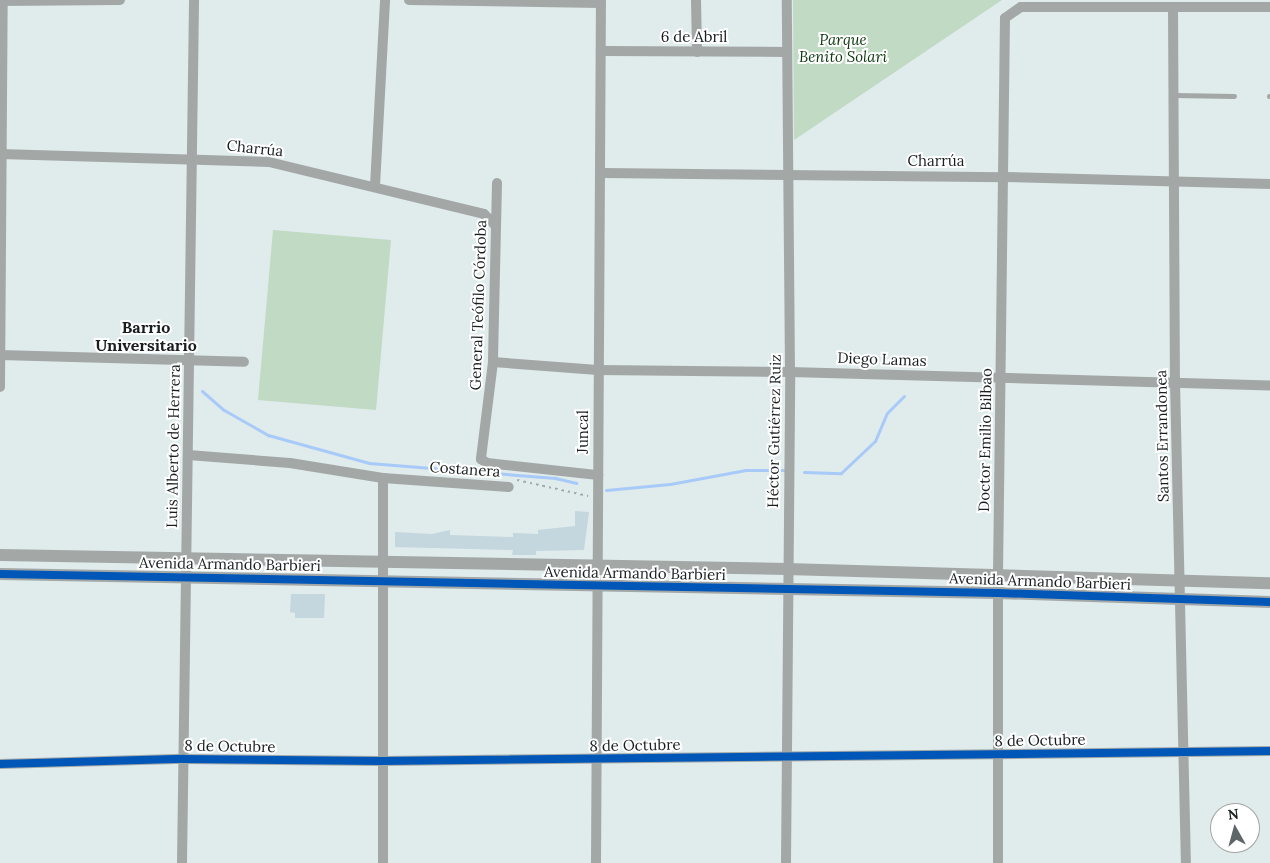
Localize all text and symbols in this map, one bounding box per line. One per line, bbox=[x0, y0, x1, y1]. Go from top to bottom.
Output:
street label: 6 de Abril bbox=[661, 28, 727, 46]
park label: Parque Benito Solari bbox=[799, 30, 887, 65]
street label: Charrúa bbox=[226, 136, 284, 160]
street label: Charrúa bbox=[908, 152, 964, 170]
street label: General Teófilo Córdoba bbox=[466, 219, 490, 391]
district label: Barrio Universitario bbox=[95, 317, 197, 355]
street label: Diego Lamas bbox=[837, 348, 927, 370]
street label: Héctor Gutiérrez Ruiz bbox=[764, 354, 784, 508]
street label: Luis Alberto de Herrera bbox=[163, 364, 183, 528]
street label: Doctor Emilio Bilbao bbox=[975, 368, 995, 512]
street label: Santos Errandonea bbox=[1152, 370, 1172, 502]
street label: Juncal bbox=[574, 410, 592, 454]
street label: Costanera bbox=[429, 458, 501, 480]
street label: Avenida Armando Barbieri bbox=[139, 553, 321, 575]
street label: Avenida Armando Barbieri bbox=[544, 562, 726, 584]
street label: Avenida Armando Barbieri bbox=[949, 569, 1131, 593]
street label: 8 de Octubre bbox=[994, 730, 1086, 750]
street label: 8 de Octubre bbox=[589, 735, 681, 755]
street label: 8 de Octubre bbox=[184, 736, 276, 756]
north arrow bbox=[1210, 803, 1260, 853]
text: N bbox=[1227, 805, 1240, 824]

